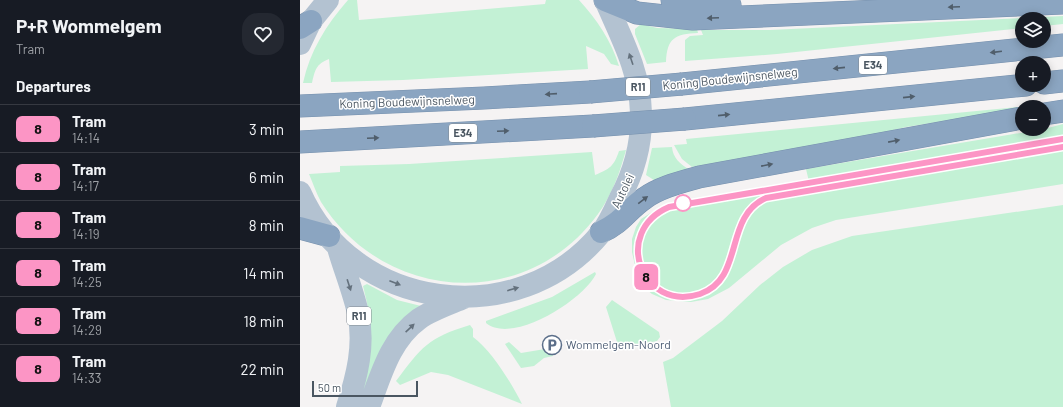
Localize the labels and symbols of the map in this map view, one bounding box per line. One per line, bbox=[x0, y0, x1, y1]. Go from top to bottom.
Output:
one-way arrow bbox=[948, 4, 960, 11]
one-way arrow bbox=[706, 15, 719, 21]
one-way arrow bbox=[990, 49, 1002, 55]
one-way arrow bbox=[628, 53, 634, 65]
road number: E34 bbox=[859, 56, 887, 74]
street label: Koning Boudewijnsnelweg bbox=[662, 64, 798, 92]
one-way arrow bbox=[833, 65, 845, 71]
road number: R11 bbox=[626, 78, 650, 96]
one-way arrow bbox=[545, 91, 557, 98]
street label: Koning Boudewijnsnelweg bbox=[339, 92, 475, 110]
one-way arrow bbox=[903, 94, 915, 101]
one-way arrow bbox=[718, 112, 730, 119]
road number: E34 bbox=[449, 124, 477, 142]
one-way arrow bbox=[497, 128, 510, 134]
one-way arrow bbox=[367, 135, 379, 142]
one-way arrow bbox=[888, 138, 901, 144]
one-way arrow bbox=[761, 161, 773, 167]
street label: Autolei bbox=[608, 171, 636, 210]
unlabelled marker bbox=[674, 194, 692, 212]
one-way arrow bbox=[637, 196, 648, 204]
line badge: 8 bbox=[633, 264, 659, 290]
one-way arrow bbox=[347, 279, 353, 291]
one-way arrow bbox=[389, 280, 400, 286]
one-way arrow bbox=[507, 286, 519, 292]
road number: R11 bbox=[347, 307, 371, 325]
one-way arrow bbox=[405, 324, 414, 333]
parking icon: Wommelgem-Noord bbox=[541, 334, 563, 356]
place label: Wommelgem-Noord bbox=[566, 337, 671, 351]
scale bar bbox=[312, 379, 418, 398]

